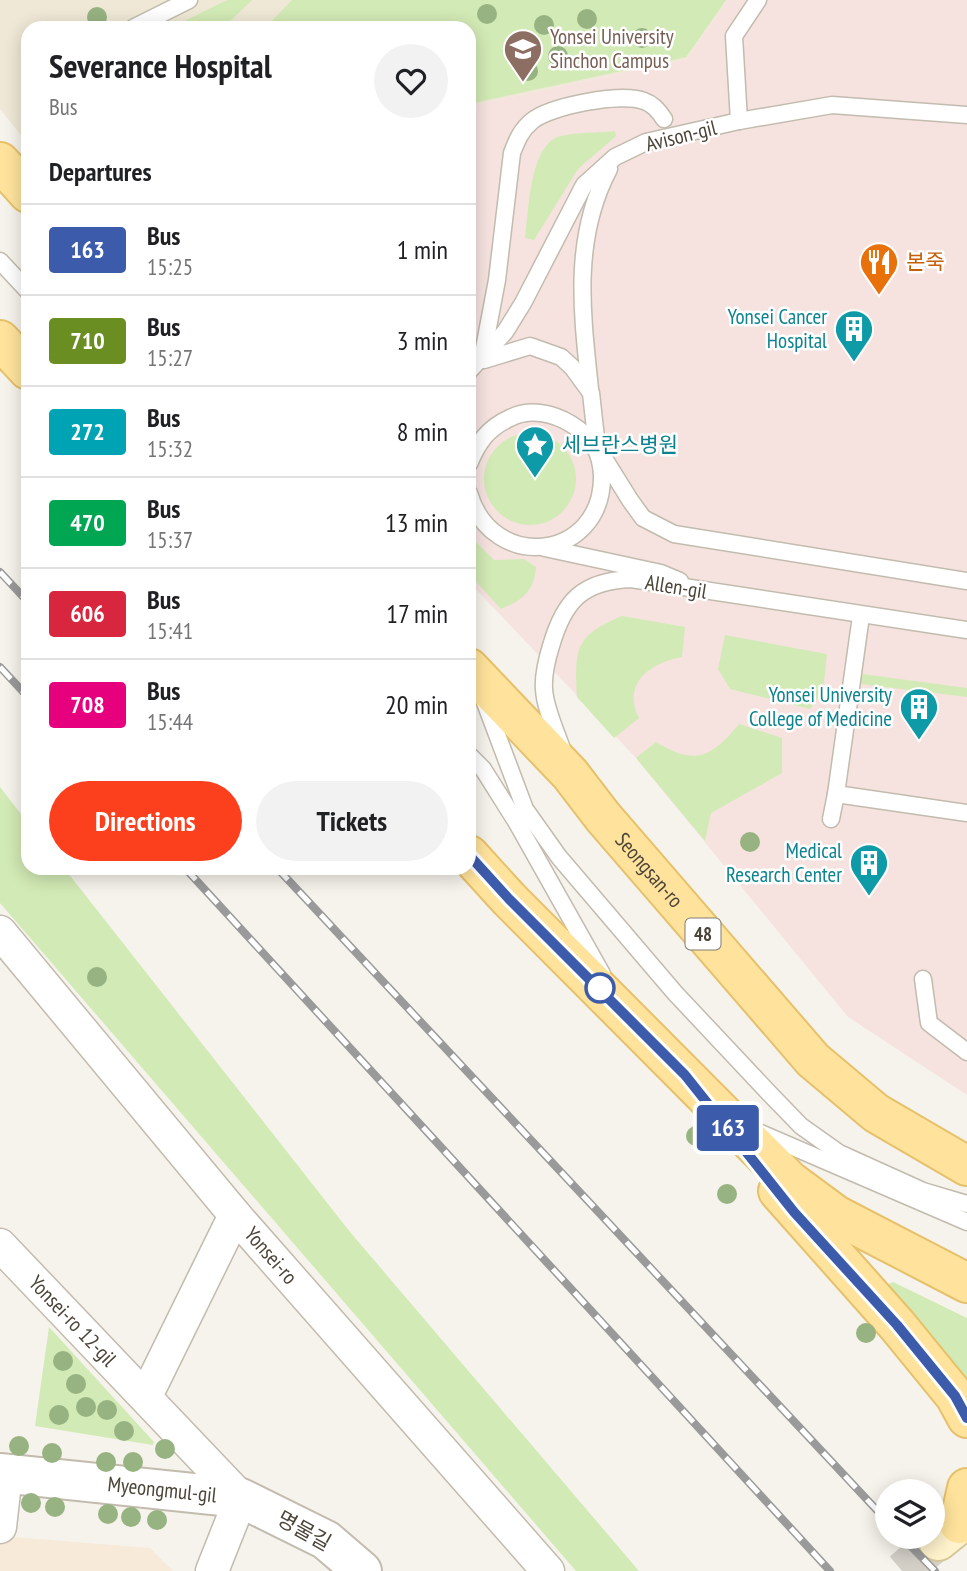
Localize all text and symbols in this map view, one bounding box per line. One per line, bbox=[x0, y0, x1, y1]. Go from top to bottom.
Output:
place label: Yonsei University Sinchon Campus bbox=[550, 23, 674, 74]
school or university icon: Yonsei University Sinchon Campus bbox=[502, 28, 544, 83]
text: Severance Hospital bbox=[49, 44, 272, 87]
button: heart bbox=[374, 44, 448, 118]
text: Bus bbox=[49, 92, 78, 121]
street label: Avison-gil bbox=[643, 114, 719, 157]
text: Departures bbox=[49, 155, 152, 188]
text: Bus bbox=[147, 219, 180, 252]
text: 1 min bbox=[397, 233, 448, 266]
text: 163 bbox=[70, 234, 105, 265]
restaurant icon: 본죽 bbox=[858, 241, 900, 296]
place label: 본죽 bbox=[906, 248, 945, 275]
text: 15:25 bbox=[147, 252, 193, 281]
place label: Yonsei Cancer Hospital bbox=[727, 303, 827, 354]
building icon: Yonsei Cancer Hospital bbox=[833, 308, 875, 363]
text: Bus bbox=[147, 310, 180, 343]
text: 3 min bbox=[397, 324, 448, 357]
text: 710 bbox=[70, 325, 105, 356]
text: 15:27 bbox=[147, 343, 193, 372]
text: Bus bbox=[147, 401, 180, 434]
text: 8 min bbox=[397, 415, 448, 448]
text: 272 bbox=[70, 416, 105, 447]
place icon: 세브란스병원 bbox=[514, 424, 556, 479]
place label: 세브란스병원 bbox=[562, 431, 678, 458]
text: 15:32 bbox=[147, 434, 193, 463]
text: Bus bbox=[147, 492, 180, 525]
text: 13 min bbox=[385, 506, 448, 539]
text: 470 bbox=[70, 507, 105, 538]
text: 15:37 bbox=[147, 525, 193, 554]
street label: Allen-gil bbox=[643, 568, 709, 605]
text: Bus bbox=[147, 583, 180, 616]
text: 17 min bbox=[386, 597, 448, 630]
text: 606 bbox=[70, 598, 105, 629]
text: 15:41 bbox=[147, 616, 193, 645]
text: Bus bbox=[147, 674, 180, 707]
place label: Yonsei University College of Medicine bbox=[749, 681, 892, 732]
building icon: Yonsei University College of Medicine bbox=[898, 686, 940, 741]
text: 20 min bbox=[385, 688, 448, 721]
text: 708 bbox=[70, 689, 105, 720]
text: 15:44 bbox=[147, 707, 193, 736]
button: Directions bbox=[49, 781, 242, 861]
button: Tickets bbox=[256, 781, 448, 861]
street label: Seongsan-ro bbox=[610, 827, 689, 913]
place label: Medical Research Center bbox=[726, 837, 842, 888]
building icon: Medical Research Center bbox=[848, 842, 890, 897]
road number: 48 bbox=[686, 918, 720, 950]
unlabelled marker bbox=[585, 973, 615, 1003]
line badge: 163 bbox=[688, 1105, 768, 1151]
text: 163 bbox=[711, 1112, 745, 1143]
street label: Yonsei-ro bbox=[239, 1221, 304, 1290]
street label: Yonsei-ro 12-gil bbox=[23, 1269, 123, 1372]
street label: Myeongmul-gil bbox=[106, 1470, 218, 1508]
map controls bbox=[875, 1479, 945, 1549]
button: layers bbox=[875, 1479, 945, 1549]
street label: 명물길 bbox=[272, 1505, 336, 1556]

